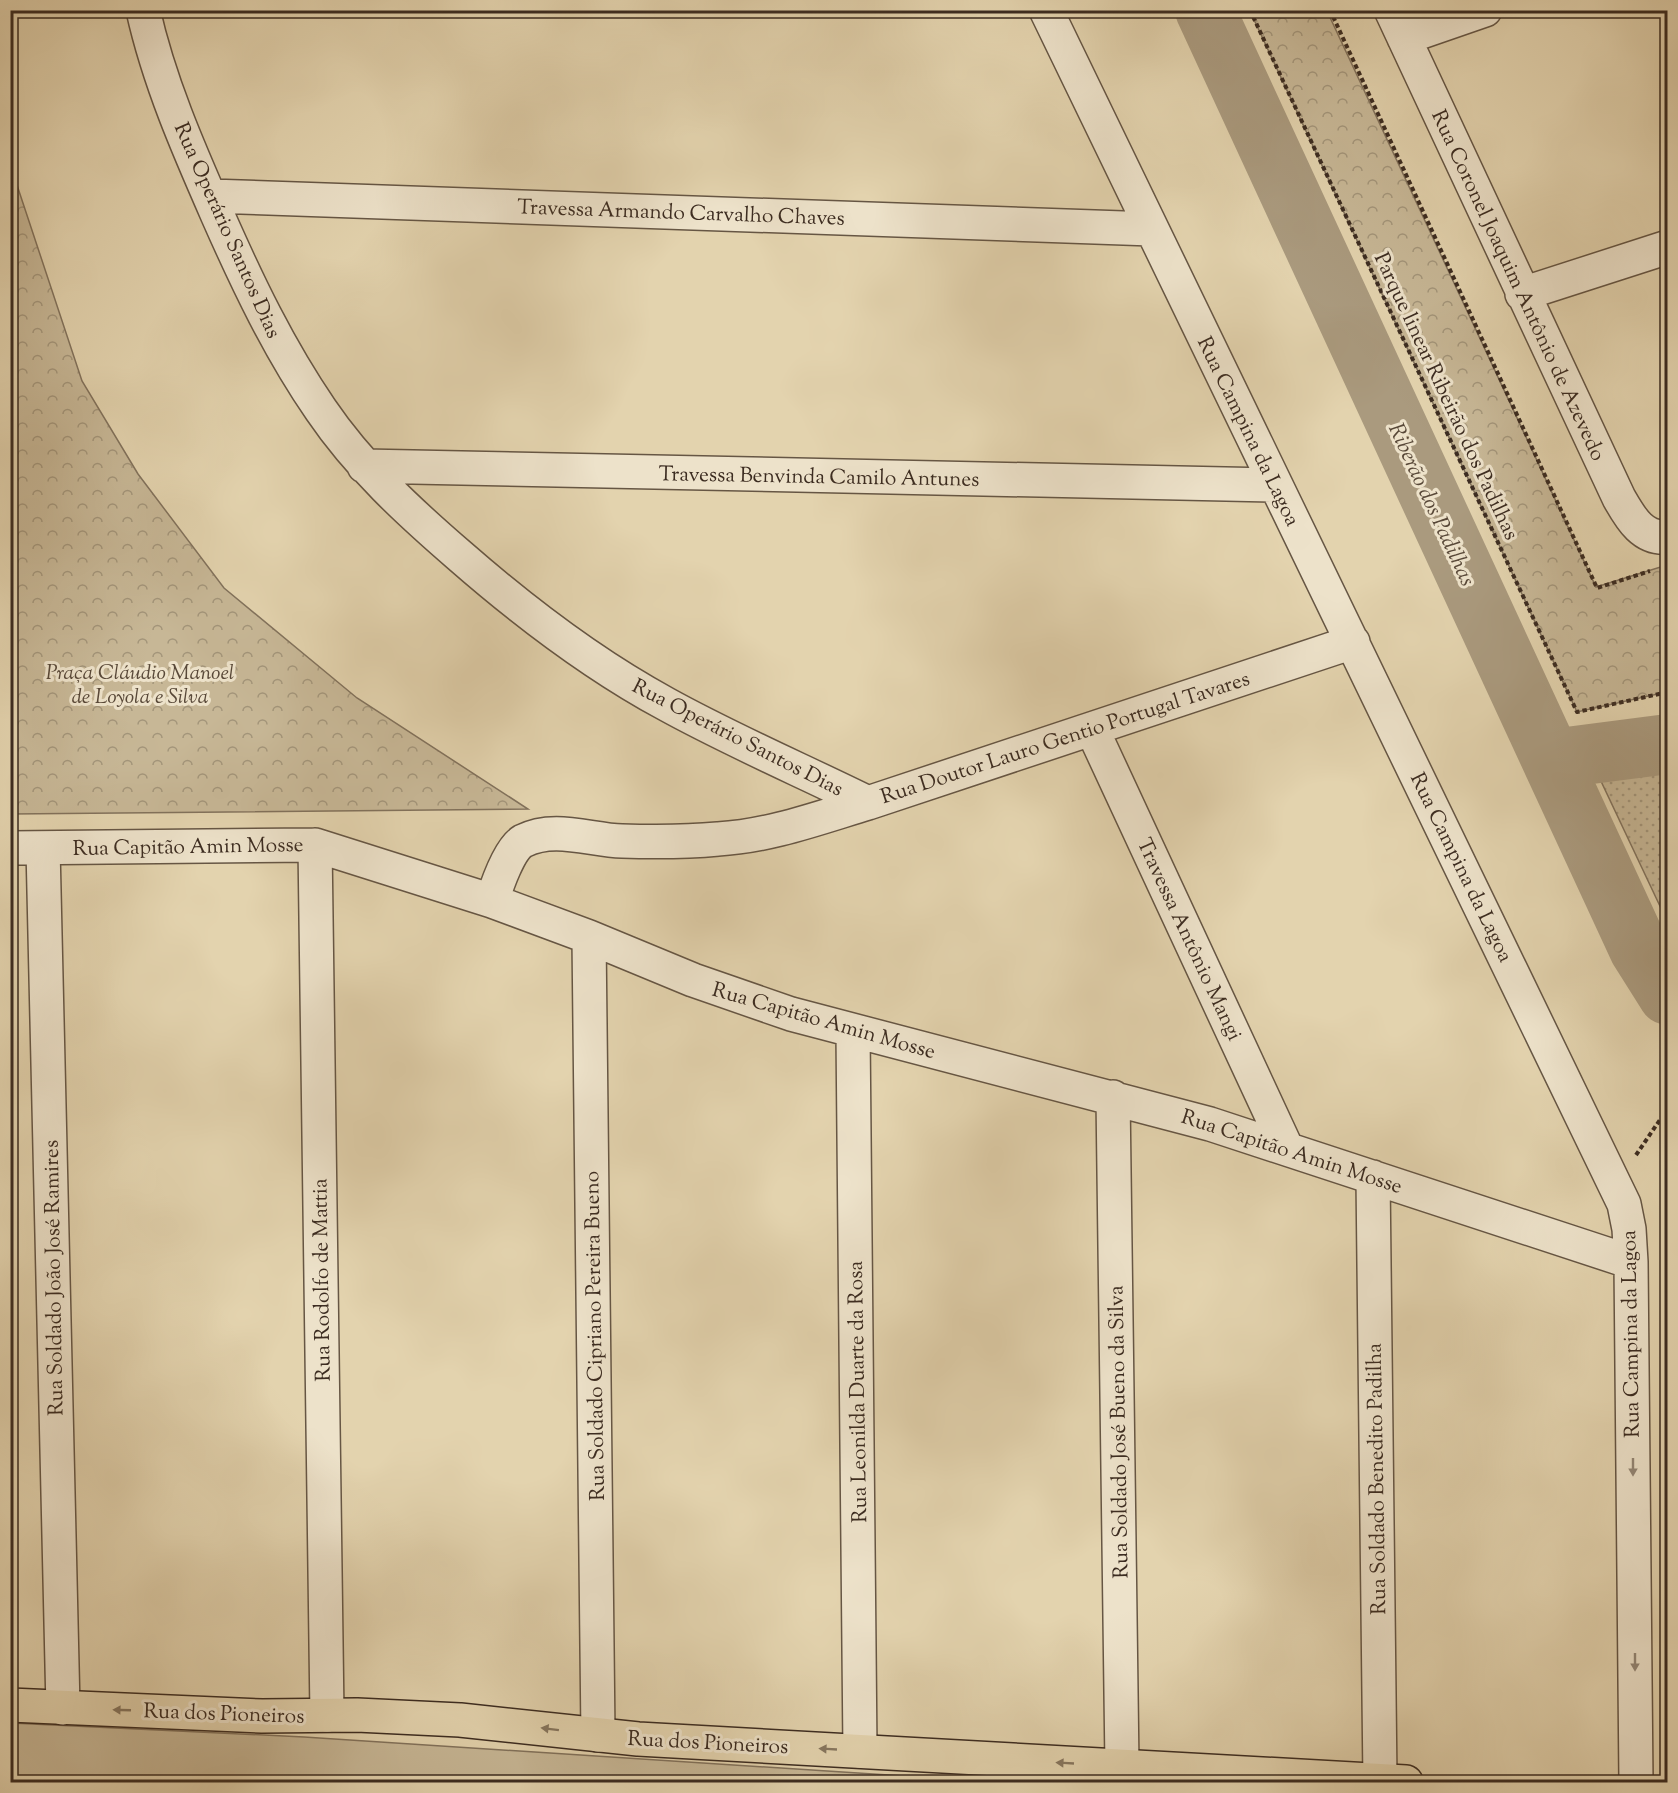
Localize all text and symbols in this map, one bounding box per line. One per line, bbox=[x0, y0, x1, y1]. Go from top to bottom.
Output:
street label: Rua Coronel Joaquim Antônio de Azevedo bbox=[1422, 105, 1612, 466]
street label: Rua Operário Santos Dias bbox=[165, 118, 287, 344]
street label: Travessa Armando Carvalho Chaves bbox=[517, 193, 845, 235]
street label: Parque linear Ribeirão dos Padilhas bbox=[1365, 248, 1525, 546]
street label: Rua Campina da Lagoa bbox=[1188, 332, 1306, 532]
water label: Riberão dos Padilhas bbox=[1378, 418, 1482, 592]
street label: Travessa Benvinda Camilo Antunes bbox=[658, 460, 980, 496]
park label: Praça Cláudio Manoel de Loyola e Silva bbox=[46, 659, 234, 713]
street label: Rua Doutor Lauro Gentio Portugal Tavares bbox=[877, 665, 1254, 813]
street label: Rua Operário Santos Dias bbox=[626, 672, 848, 805]
street label: Rua Campina da Lagoa bbox=[1401, 768, 1519, 968]
street label: Rua Capitão Amin Mosse bbox=[72, 831, 304, 865]
street label: Travessa Antônio Mangi bbox=[1128, 834, 1248, 1046]
street label: Rua Capitão Amin Mosse bbox=[708, 976, 939, 1068]
street label: Rua Capitão Amin Mosse bbox=[1177, 1103, 1406, 1203]
street label: Rua Soldado João José Ramires bbox=[38, 1140, 72, 1416]
street label: Rua Soldado Cipriano Pereira Bueno bbox=[578, 1171, 614, 1501]
street label: Rua Rodolfo de Mattia bbox=[306, 1178, 340, 1382]
street label: Rua Campina da Lagoa bbox=[1615, 1230, 1649, 1438]
street label: Rua Leonilda Duarte da Rosa bbox=[842, 1260, 876, 1523]
street label: Rua Soldado José Bueno da Silva bbox=[1102, 1285, 1138, 1579]
street label: Rua Soldado Benedito Padilha bbox=[1361, 1343, 1395, 1615]
one-way arrow bbox=[1628, 1458, 1638, 1477]
one-way arrow bbox=[1630, 1653, 1640, 1672]
street label: Rua dos Pioneiros bbox=[143, 1697, 305, 1733]
one-way arrow bbox=[112, 1706, 131, 1715]
one-way arrow bbox=[541, 1725, 560, 1734]
street label: Rua dos Pioneiros bbox=[627, 1725, 789, 1763]
one-way arrow bbox=[819, 1745, 838, 1754]
one-way arrow bbox=[1055, 1758, 1074, 1768]

